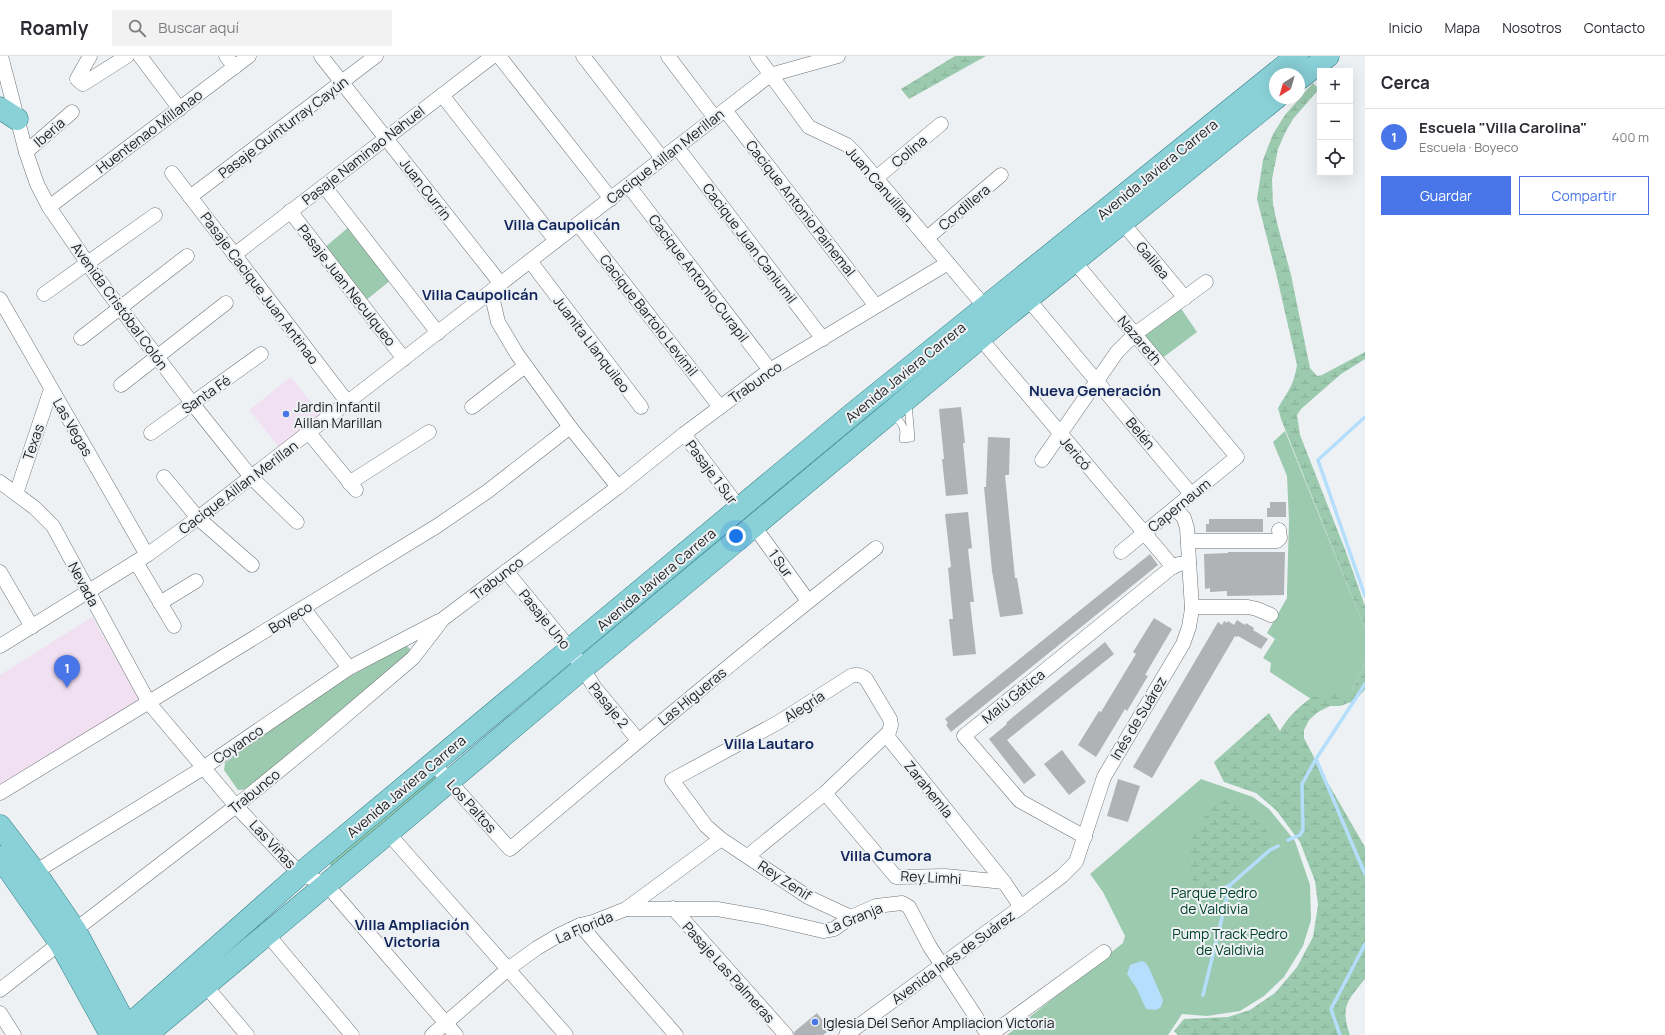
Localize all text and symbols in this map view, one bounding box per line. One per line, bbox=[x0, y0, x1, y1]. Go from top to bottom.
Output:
search box bbox=[112, 10, 392, 46]
text: Roamly bbox=[20, 15, 88, 41]
icon: search bbox=[126, 17, 148, 39]
text: Buscar aquí bbox=[158, 17, 239, 38]
text: Inicio bbox=[1389, 18, 1423, 37]
text: Mapa bbox=[1445, 18, 1480, 37]
text: Nosotros bbox=[1502, 18, 1562, 37]
text: Contacto bbox=[1584, 18, 1645, 37]
north arrow bbox=[1269, 68, 1305, 104]
map controls bbox=[1317, 68, 1353, 176]
button: + bbox=[1317, 68, 1353, 104]
text: Cerca bbox=[1381, 71, 1430, 94]
street label: Pasaje Quinturray Cayún bbox=[214, 72, 352, 182]
street label: Huentenao Millanao bbox=[92, 85, 206, 177]
street label: Pasaje Naminao Nahuel bbox=[298, 101, 428, 209]
street label: Cacique Aillan Merillan bbox=[602, 104, 728, 208]
button: − bbox=[1317, 104, 1353, 140]
street label: Iberia bbox=[29, 113, 69, 151]
street label: Avenida Javiera Carrera bbox=[1093, 114, 1221, 224]
text: Escuela "Villa Carolina" bbox=[1419, 117, 1587, 138]
text: 1 bbox=[1391, 128, 1397, 146]
text: 400 m bbox=[1612, 128, 1649, 146]
street label: Colina bbox=[887, 131, 931, 171]
street label: Cacique Antonio Painemal bbox=[742, 136, 860, 280]
text: Escuela · Boyeco bbox=[1419, 138, 1518, 156]
button: locate bbox=[1317, 140, 1353, 176]
street label: Juan Canuillan bbox=[842, 142, 918, 226]
street label: Juan Currin bbox=[396, 154, 456, 224]
button: Guardar bbox=[1381, 176, 1511, 215]
button: Compartir bbox=[1519, 176, 1649, 215]
street label: Cacique Juan Caniumil bbox=[698, 179, 802, 307]
street label: Cordillera bbox=[934, 180, 994, 234]
street label: Pasaje Cacique Juan Antinao bbox=[196, 208, 324, 368]
street label: Cacique Antonio Curapil bbox=[645, 210, 753, 346]
district label: Villa Caupolicán bbox=[504, 214, 620, 235]
street label: Pasaje Juan Neculqueo bbox=[294, 220, 400, 350]
street label: Galilea bbox=[1132, 237, 1174, 283]
street label: Avenida Cristóbal Colón bbox=[67, 238, 173, 374]
street label: Cacique Bartolo Levimil bbox=[596, 250, 702, 380]
district label: Villa Caupolicán bbox=[422, 284, 538, 305]
street label: Juanita Llanquileo bbox=[549, 292, 635, 396]
street label: Nazareth bbox=[1114, 311, 1166, 369]
street label: Avenida Javiera Carrera bbox=[841, 317, 969, 427]
street label: Trabunco bbox=[725, 357, 785, 407]
street label: Santa Fé bbox=[178, 370, 234, 418]
district label: Nueva Generación bbox=[1029, 380, 1161, 401]
street label: Las Vegas bbox=[49, 394, 97, 460]
place label: Jardin Infantil Aillan Marillan bbox=[294, 397, 382, 432]
marker: Jardin Infantil Aillan Marillan bbox=[281, 409, 291, 419]
street label: Belén bbox=[1122, 413, 1160, 453]
street label: Texas bbox=[18, 421, 48, 463]
street label: Jericó bbox=[1056, 432, 1096, 474]
street label: Cacique Aillan Merillan bbox=[175, 436, 301, 538]
street label: Pasaje 1 Sur bbox=[682, 436, 742, 508]
street label: Capernaum bbox=[1144, 474, 1214, 536]
street label: Avenida Javiera Carrera bbox=[592, 524, 720, 634]
your location bbox=[726, 526, 746, 546]
street label: 1 Sur bbox=[764, 545, 798, 581]
street label: Trabunco bbox=[467, 552, 527, 604]
street label: Nevada bbox=[64, 558, 104, 610]
street label: Pasaje Uno bbox=[515, 585, 575, 653]
street label: Boyeco bbox=[265, 597, 315, 637]
pin: 1 bbox=[54, 655, 80, 688]
street label: Las Higueras bbox=[654, 663, 730, 729]
street label: Malú Gática bbox=[978, 665, 1048, 727]
street label: Inés de Suárez bbox=[1106, 673, 1170, 763]
street label: Pasaje 2 bbox=[585, 678, 633, 732]
street label: Alegría bbox=[780, 686, 828, 726]
street label: Coyanco bbox=[209, 720, 267, 768]
street label: Avenida Javiera Carrera bbox=[342, 731, 470, 841]
district label: Villa Lautaro bbox=[724, 733, 814, 754]
street label: Zarahemla bbox=[900, 757, 958, 821]
street label: Trabunco bbox=[224, 764, 284, 818]
street label: Los Paltos bbox=[443, 775, 501, 837]
street label: Las Viñas bbox=[246, 816, 300, 872]
district label: Villa Cumora bbox=[840, 845, 932, 866]
street label: Rey Zenif bbox=[755, 856, 815, 904]
street label: Rey Limhi bbox=[900, 866, 962, 888]
park label: Parque Pedro de Valdivia bbox=[1171, 883, 1257, 918]
street label: La Granja bbox=[823, 898, 885, 938]
street label: La Florida bbox=[552, 906, 616, 948]
street label: Avenida Inés de Suárez bbox=[888, 906, 1018, 1008]
district label: Villa Ampliación Victoria bbox=[355, 914, 469, 952]
street label: Pasaje Las Palmeras bbox=[679, 917, 779, 1027]
park label: Pump Track Pedro de Valdivia bbox=[1172, 924, 1288, 959]
place label: Iglesia Del Señor Ampliacion Victoria bbox=[823, 1013, 1055, 1032]
marker: Iglesia Del Señor Ampliacion Victoria bbox=[810, 1017, 820, 1027]

